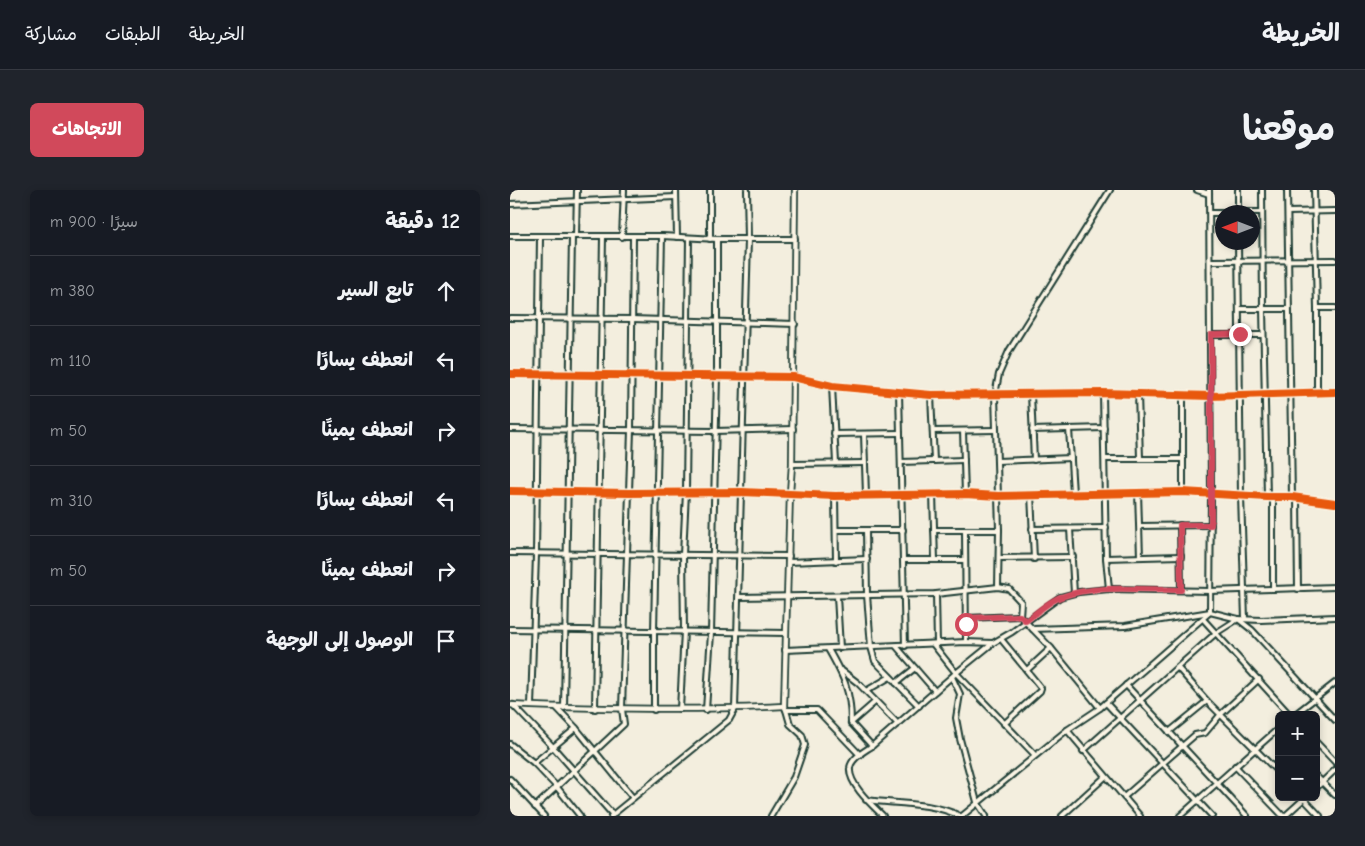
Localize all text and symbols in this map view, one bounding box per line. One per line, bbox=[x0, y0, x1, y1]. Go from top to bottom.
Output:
text: الخريطة bbox=[1262, 19, 1340, 47]
text: مشاركة bbox=[25, 24, 77, 45]
text: الطبقات bbox=[105, 24, 161, 45]
text: الخريطة bbox=[189, 24, 245, 45]
button: الاتجاهات bbox=[30, 103, 144, 157]
text: موقعنا bbox=[1242, 108, 1335, 149]
north arrow bbox=[1215, 205, 1260, 250]
text: 12 دقيقة bbox=[385, 209, 460, 233]
text: سيرًا · 900 m bbox=[50, 213, 138, 231]
icon: ahead bbox=[432, 277, 460, 305]
text: تابع السير bbox=[339, 279, 413, 301]
text: 380 m bbox=[50, 282, 95, 300]
route end bbox=[1229, 323, 1252, 346]
icon: left bbox=[432, 347, 460, 375]
text: انعطف يسارًا bbox=[316, 349, 413, 371]
text: 110 m bbox=[50, 352, 91, 370]
icon: right bbox=[432, 417, 460, 445]
text: انعطف يمينًا bbox=[321, 419, 413, 441]
text: 50 m bbox=[50, 422, 87, 440]
icon: left bbox=[432, 487, 460, 515]
text: انعطف يسارًا bbox=[316, 489, 413, 511]
text: 310 m bbox=[50, 492, 93, 510]
icon: right bbox=[432, 557, 460, 585]
text: انعطف يمينًا bbox=[321, 559, 413, 581]
text: 50 m bbox=[50, 562, 87, 580]
route start bbox=[955, 613, 978, 636]
icon: arrive bbox=[432, 627, 460, 655]
text: الوصول إلى الوجهة bbox=[266, 629, 413, 651]
map controls bbox=[1275, 711, 1320, 801]
button: + bbox=[1275, 711, 1320, 756]
button: − bbox=[1275, 756, 1320, 801]

